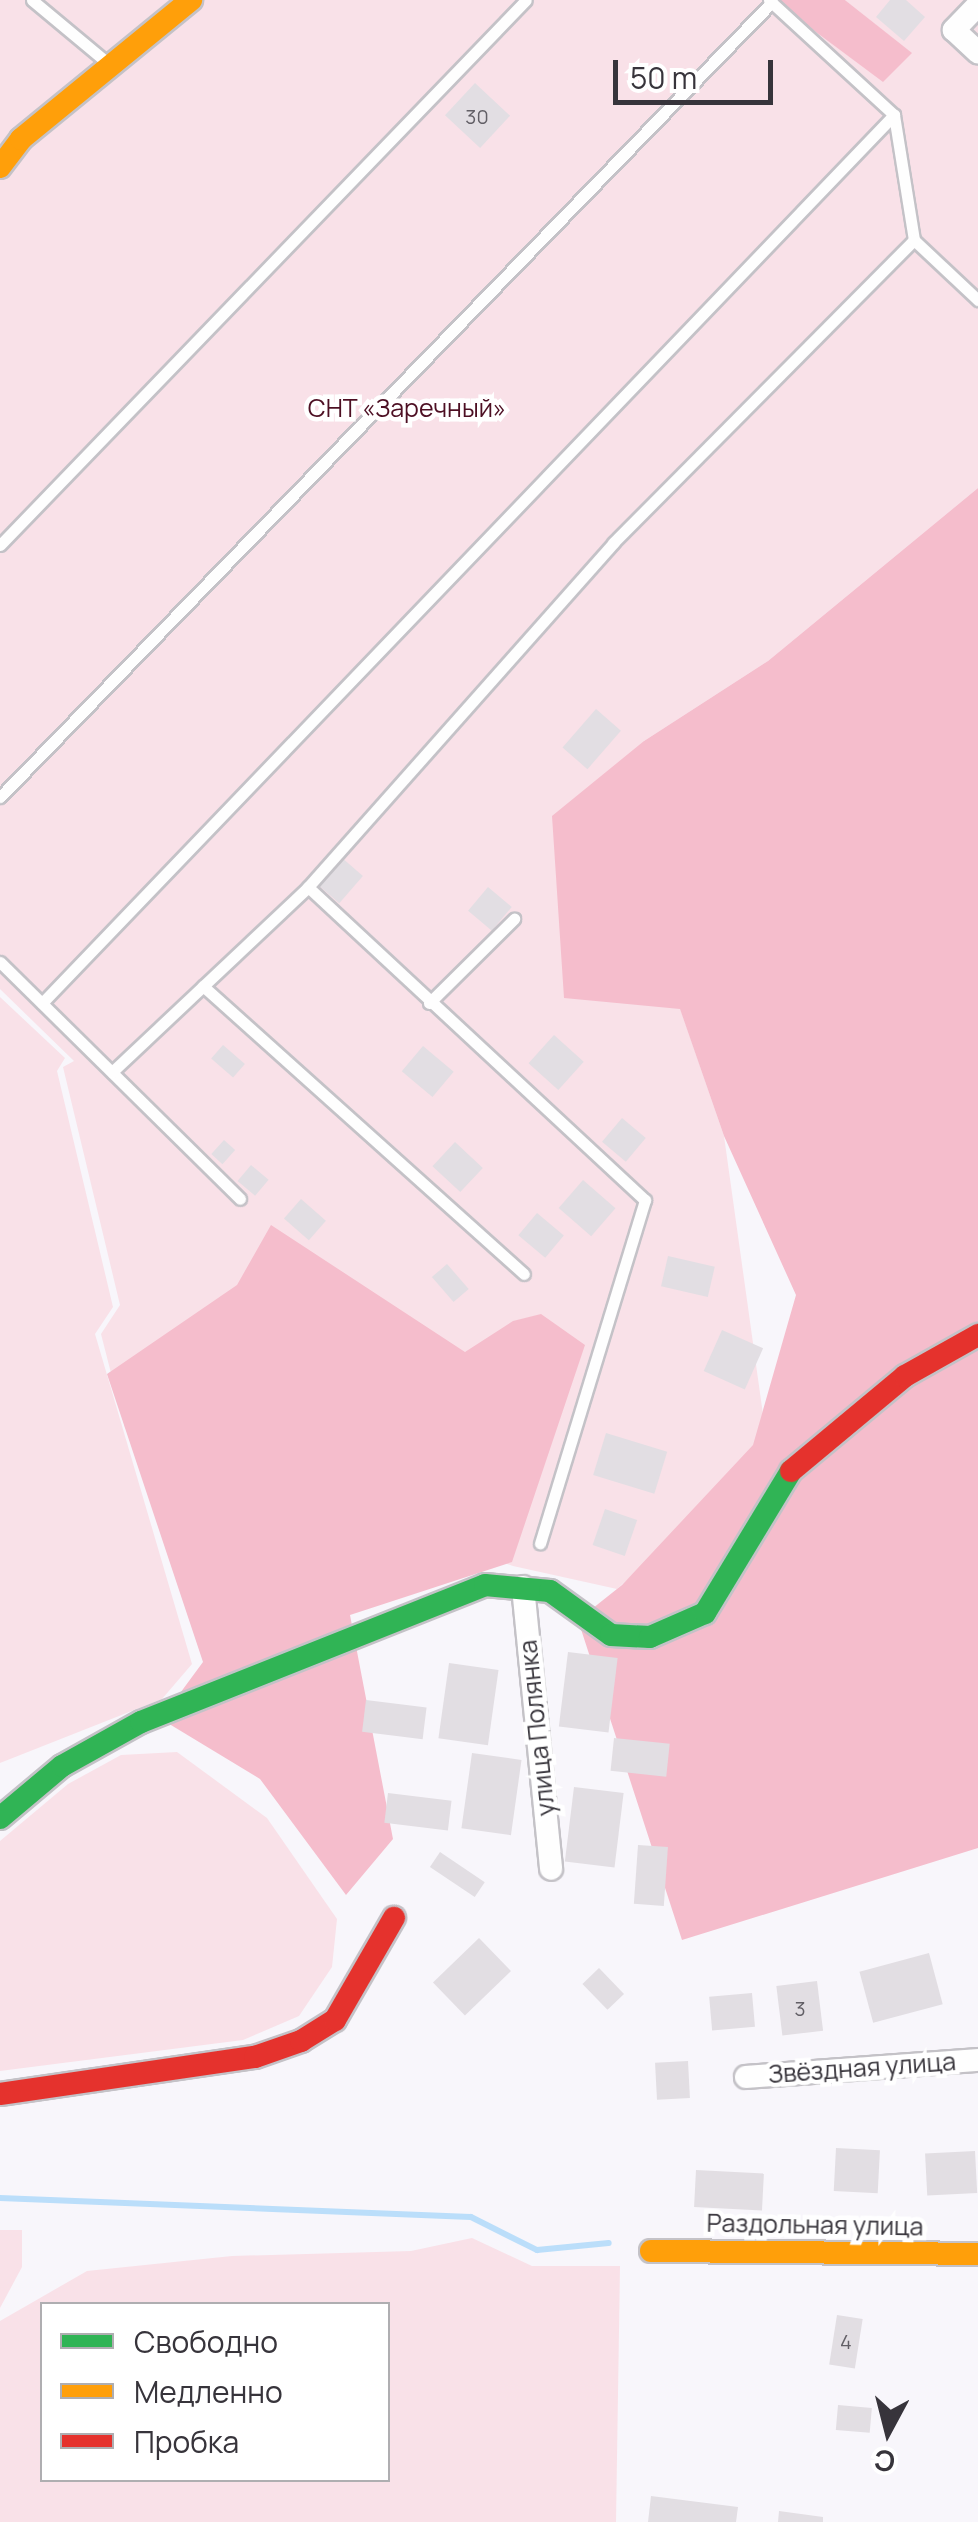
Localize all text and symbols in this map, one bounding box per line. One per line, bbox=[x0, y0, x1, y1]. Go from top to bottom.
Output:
scale bar bbox=[618, 40, 778, 102]
text: 50 m bbox=[630, 57, 697, 98]
house number: 30 bbox=[465, 104, 489, 128]
park label: СНТ «Заречный» bbox=[307, 393, 507, 423]
street label: улица Полянка bbox=[513, 1638, 561, 1818]
house number: 3 bbox=[794, 1996, 806, 2020]
street label: Звёздная улица bbox=[767, 2046, 957, 2090]
street label: Раздольная улица bbox=[706, 2208, 924, 2242]
legend bbox=[40, 2302, 390, 2482]
text: Свободно bbox=[134, 2321, 278, 2362]
house number: 4 bbox=[840, 2329, 852, 2353]
text: Медленно bbox=[134, 2371, 283, 2412]
north arrow bbox=[838, 2382, 938, 2482]
text: Пробка bbox=[134, 2421, 239, 2462]
text: С bbox=[872, 2442, 897, 2482]

